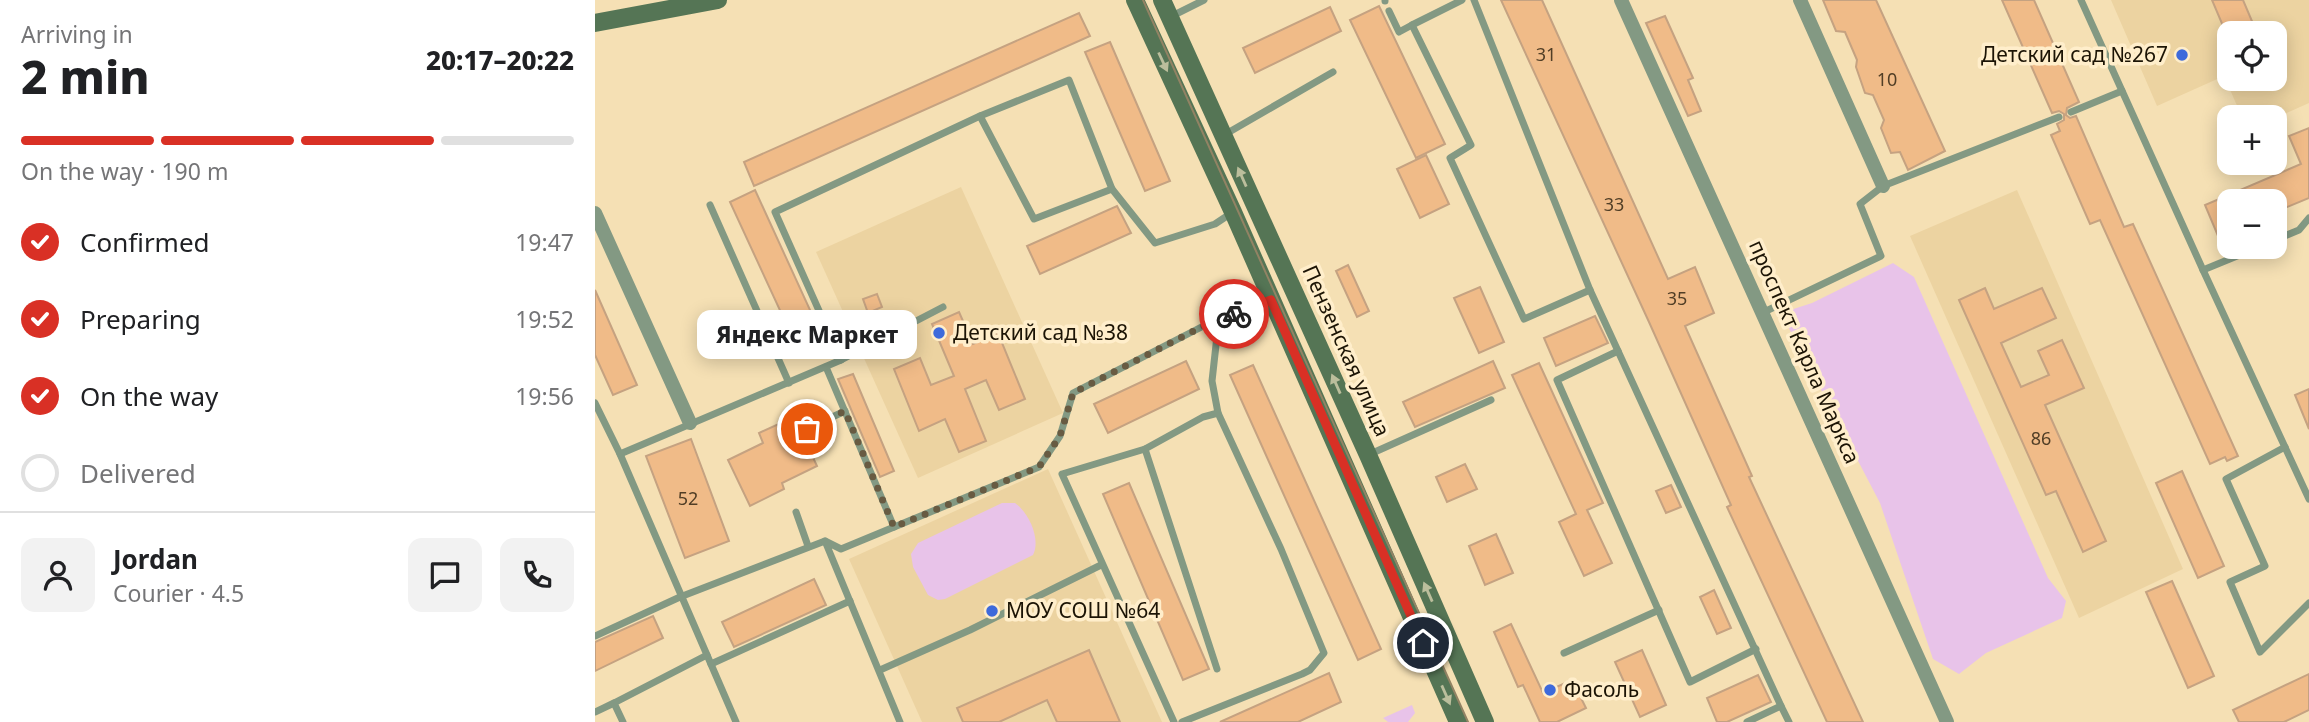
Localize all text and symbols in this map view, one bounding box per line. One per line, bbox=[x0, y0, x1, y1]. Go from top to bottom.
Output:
text: Arriving in bbox=[21, 18, 133, 50]
map controls bbox=[2217, 21, 2287, 259]
button: locate bbox=[2217, 21, 2287, 91]
place label: Детский сад №267 bbox=[1981, 40, 2168, 68]
text: 20:17–20:22 bbox=[426, 42, 574, 78]
house number: 31 bbox=[1536, 42, 1556, 66]
text: 2 min bbox=[21, 45, 150, 107]
marker: Детский сад №267 bbox=[2174, 47, 2190, 63]
one-way arrow bbox=[1158, 52, 1169, 72]
house number: 10 bbox=[1877, 67, 1897, 91]
button: + bbox=[2217, 105, 2287, 175]
text: On the way · 190 m bbox=[21, 155, 228, 187]
one-way arrow bbox=[1236, 167, 1248, 187]
button: − bbox=[2217, 189, 2287, 259]
house number: 33 bbox=[1604, 192, 1624, 216]
icon: check bbox=[21, 223, 59, 261]
text: Confirmed bbox=[80, 224, 210, 260]
text: 19:47 bbox=[515, 226, 574, 258]
street label: проспект Карла Маркса bbox=[1743, 235, 1867, 468]
street label: Пензенская улица bbox=[1297, 261, 1397, 441]
courier bbox=[1199, 279, 1269, 349]
house number: 35 bbox=[1667, 286, 1687, 310]
icon: bike bbox=[1215, 295, 1253, 333]
icon: check bbox=[21, 300, 59, 338]
text: Preparing bbox=[80, 301, 201, 337]
text: 19:52 bbox=[515, 303, 574, 335]
callout: Яндекс Маркет bbox=[697, 310, 917, 359]
text: Яндекс Маркет bbox=[716, 318, 898, 350]
place label: Детский сад №38 bbox=[953, 318, 1128, 346]
marker: Детский сад №38 bbox=[931, 325, 947, 341]
one-way arrow bbox=[1330, 374, 1341, 395]
icon: check bbox=[21, 377, 59, 415]
text: On the way bbox=[80, 378, 218, 414]
text: 19:56 bbox=[515, 380, 574, 412]
pin bbox=[777, 399, 837, 459]
icon: bag bbox=[788, 410, 826, 448]
house number: 86 bbox=[2031, 426, 2051, 450]
text: Delivered bbox=[80, 455, 196, 491]
house number: 52 bbox=[678, 486, 698, 510]
button: person bbox=[21, 538, 95, 612]
button: chat bbox=[408, 538, 482, 612]
button: phone bbox=[500, 538, 574, 612]
text: Jordan bbox=[113, 541, 198, 577]
text: Courier · 4.5 bbox=[113, 577, 244, 609]
one-way arrow bbox=[1422, 582, 1433, 603]
place label: МОУ СОШ №64 bbox=[1006, 596, 1160, 624]
marker: МОУ СОШ №64 bbox=[984, 603, 1000, 619]
pin bbox=[1393, 613, 1453, 673]
icon: home bbox=[1404, 624, 1442, 662]
place label: Фасоль bbox=[1564, 675, 1639, 703]
marker: Фасоль bbox=[1542, 682, 1558, 698]
one-way arrow bbox=[1440, 685, 1452, 705]

